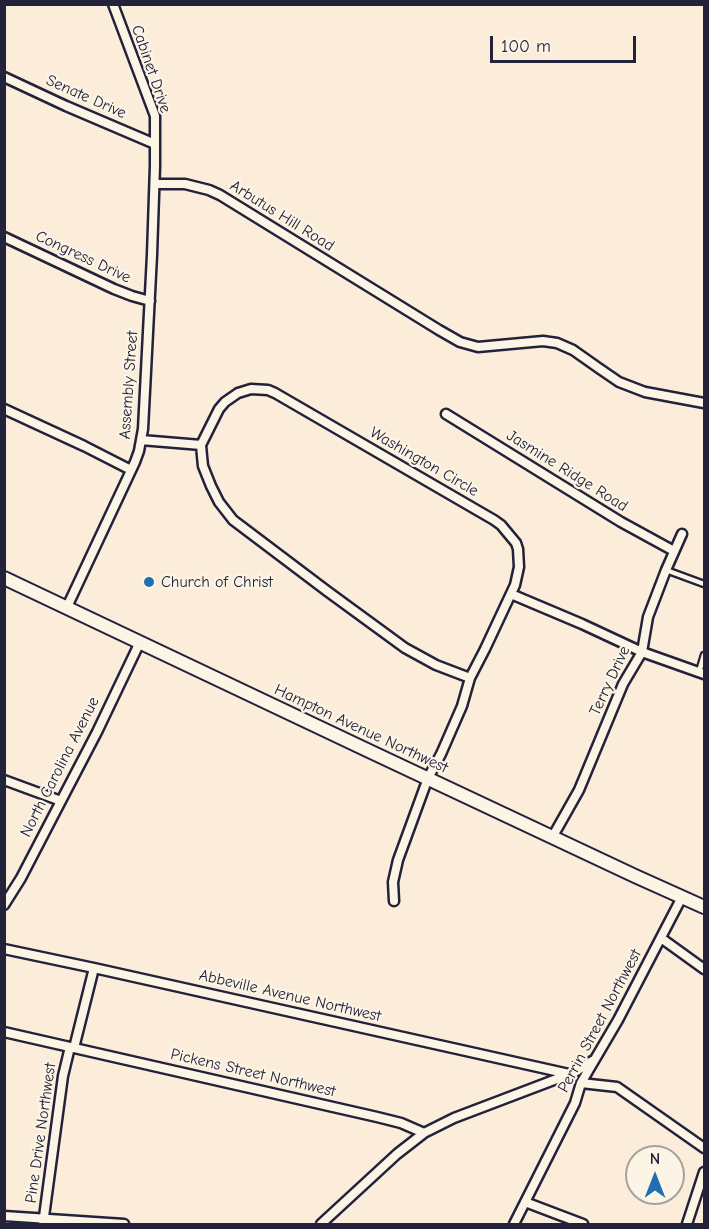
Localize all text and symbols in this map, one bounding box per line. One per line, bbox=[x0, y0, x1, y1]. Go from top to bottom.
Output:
street label: Cabinet Drive bbox=[127, 23, 175, 115]
scale bar bbox=[493, 24, 638, 62]
text: 100 m bbox=[501, 36, 551, 57]
street label: Senate Drive bbox=[43, 71, 129, 123]
street label: Arbutus Hill Road bbox=[226, 176, 338, 256]
street label: Congress Drive bbox=[32, 227, 134, 287]
street label: Assembly Street bbox=[116, 330, 142, 440]
street label: Washington Circle bbox=[366, 423, 482, 501]
street label: Jasmine Ridge Road bbox=[503, 426, 631, 516]
place label: Church of Christ bbox=[161, 572, 273, 592]
marker: Church of Christ bbox=[142, 575, 156, 589]
street label: Terry Drive bbox=[586, 643, 634, 719]
street label: Hampton Avenue Northwest bbox=[271, 680, 451, 778]
street label: North Carolina Avenue bbox=[16, 694, 104, 840]
street label: Perrin Street Northwest bbox=[554, 946, 646, 1096]
street label: Abbeville Avenue Northwest bbox=[197, 966, 383, 1026]
street label: Pickens Street Northwest bbox=[169, 1045, 337, 1101]
street label: Pine Drive Northwest bbox=[22, 1062, 60, 1204]
north arrow bbox=[625, 1145, 685, 1205]
text: N bbox=[650, 1150, 660, 1168]

